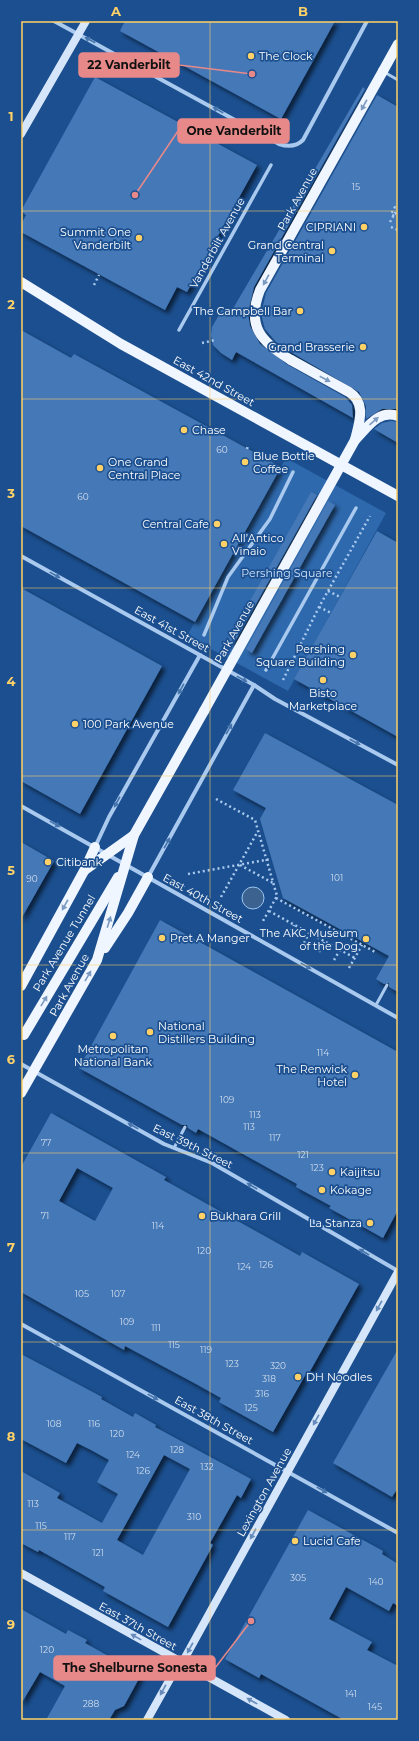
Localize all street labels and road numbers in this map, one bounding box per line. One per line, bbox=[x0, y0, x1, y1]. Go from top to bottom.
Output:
street label: Park Avenue bbox=[274, 165, 320, 233]
street label: Vanderbilt Avenue bbox=[186, 195, 248, 291]
street label: East 42nd Street bbox=[171, 353, 258, 409]
street label: Park Avenue bbox=[211, 598, 257, 666]
street label: East 41st Street bbox=[132, 603, 212, 656]
street label: East 40th Street bbox=[161, 870, 246, 926]
street label: Park Avenue Tunnel bbox=[30, 892, 98, 994]
street label: Park Avenue bbox=[46, 951, 92, 1019]
street label: East 39th Street bbox=[151, 1121, 236, 1172]
street label: East 38th Street bbox=[172, 1393, 256, 1448]
street label: Lexington Avenue bbox=[234, 1445, 294, 1539]
street label: East 37th Street bbox=[97, 1599, 180, 1653]

